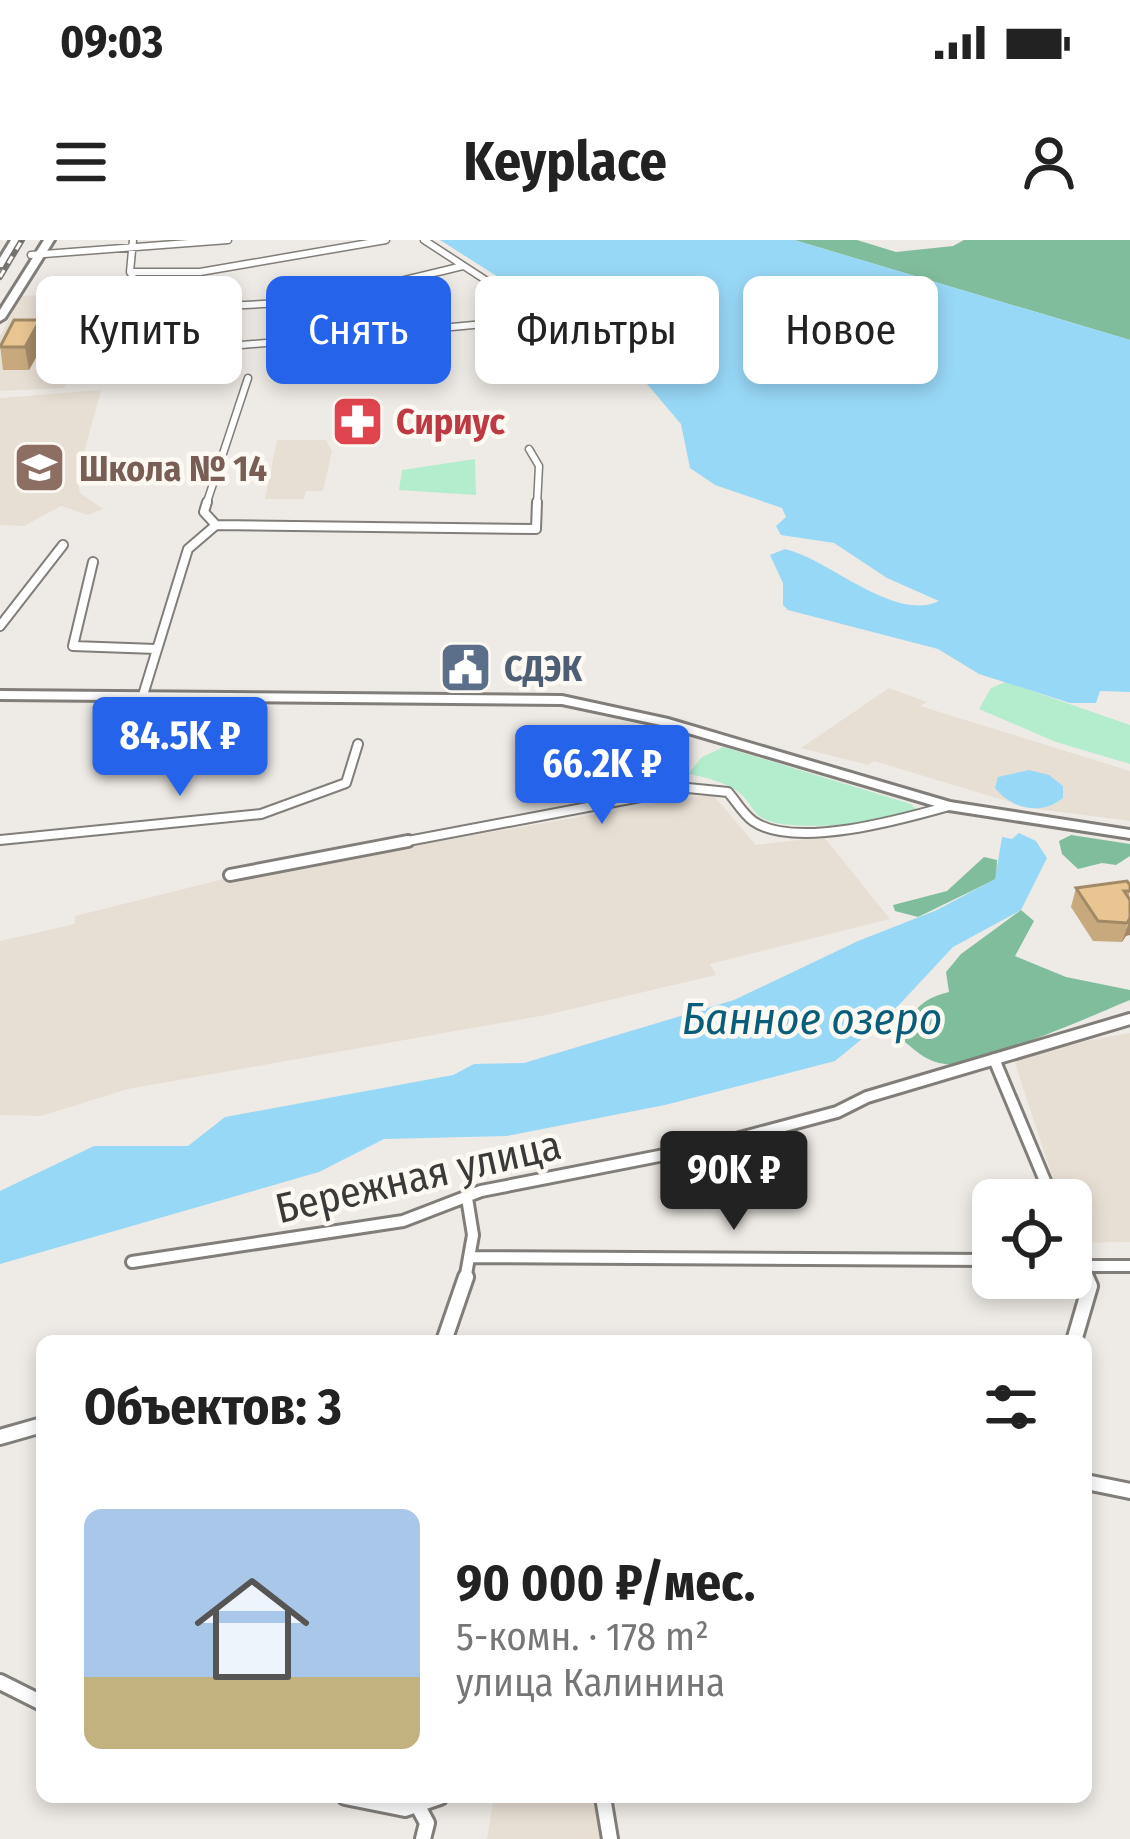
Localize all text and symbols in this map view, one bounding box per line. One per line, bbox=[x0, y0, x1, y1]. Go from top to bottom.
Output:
text: 09:03 bbox=[60, 15, 163, 69]
icon: menu bbox=[48, 129, 114, 195]
icon: person bbox=[1016, 129, 1082, 195]
text: Keyplace bbox=[463, 130, 667, 194]
chip: Купить bbox=[36, 276, 242, 384]
chip: Снять bbox=[266, 276, 451, 384]
chip: Фильтры bbox=[475, 276, 719, 384]
chip: Новое bbox=[743, 276, 938, 384]
pharmacy icon: Сириус bbox=[329, 393, 385, 449]
place label: Сириус bbox=[396, 400, 505, 444]
school or university icon: Школа № 14 bbox=[12, 440, 68, 496]
place label: Школа № 14 bbox=[79, 447, 267, 491]
public building icon: СДЭК bbox=[437, 640, 493, 696]
place label: СДЭК bbox=[504, 647, 582, 691]
pin: 84.5K ₽ bbox=[69, 697, 291, 799]
text: 84.5K ₽ bbox=[120, 713, 240, 759]
pin: 66.2K ₽ bbox=[491, 725, 713, 827]
text: 66.2K ₽ bbox=[542, 741, 662, 787]
water label: Банное озеро bbox=[682, 992, 942, 1046]
street label: Бережная улица bbox=[271, 1120, 566, 1234]
pin: 90K ₽ bbox=[650, 1131, 818, 1233]
text: 90K ₽ bbox=[687, 1147, 781, 1193]
map controls bbox=[972, 1179, 1092, 1299]
button: locate bbox=[972, 1179, 1092, 1299]
icon: filters bbox=[978, 1374, 1044, 1440]
text: Объектов: 3 bbox=[84, 1376, 342, 1438]
text: 90 000 ₽/мес. bbox=[456, 1552, 755, 1614]
icon: home bbox=[180, 1557, 324, 1701]
text: 5-комн. · 178 m² bbox=[456, 1614, 709, 1660]
text: улица Калинина bbox=[456, 1660, 725, 1706]

